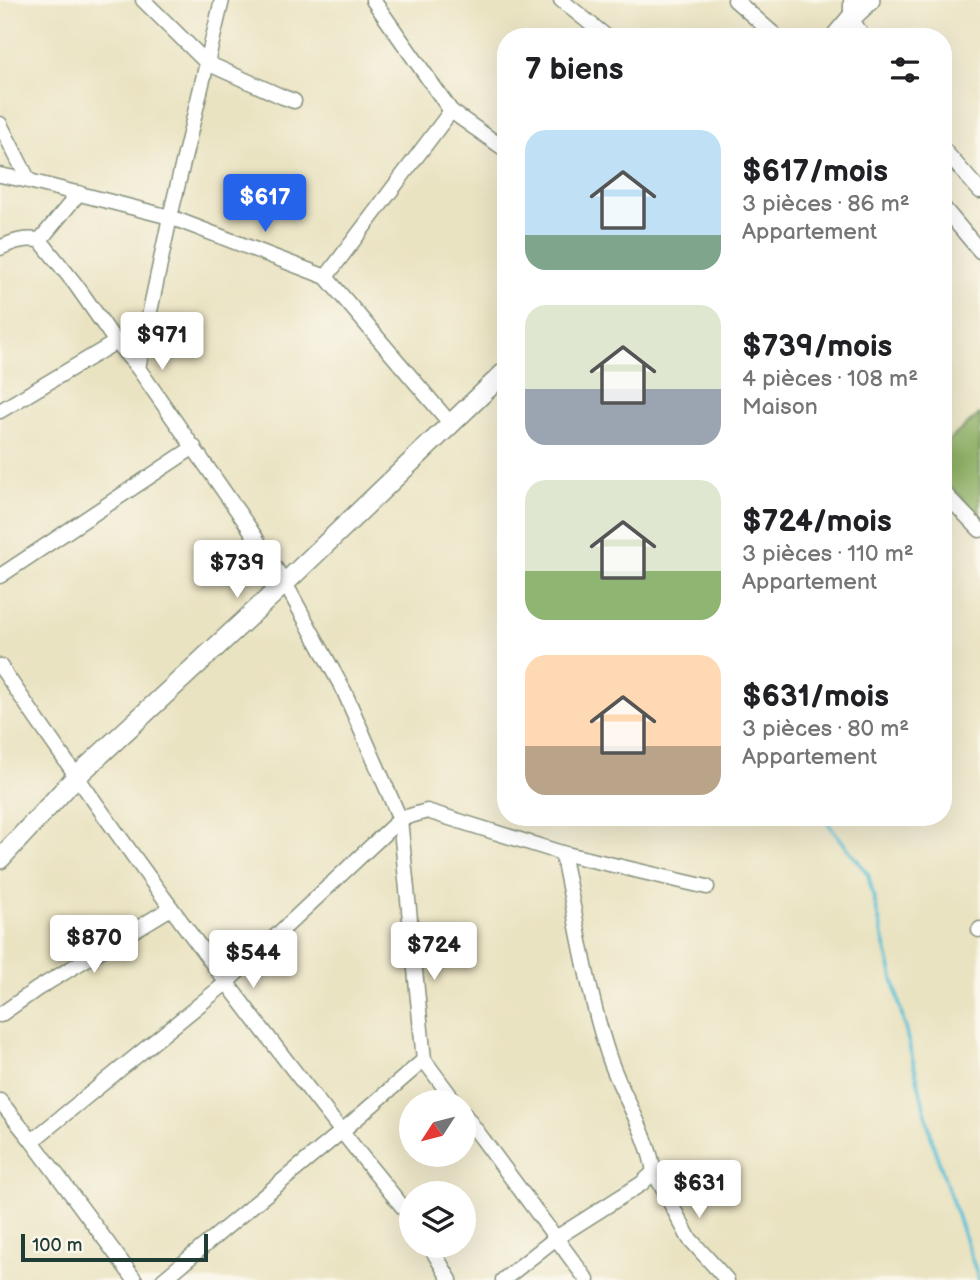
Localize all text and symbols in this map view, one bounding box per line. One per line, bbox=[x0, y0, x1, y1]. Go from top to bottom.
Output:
icon: filters bbox=[886, 51, 924, 89]
text: 7 biens bbox=[525, 52, 623, 88]
text: $617/mois bbox=[742, 154, 888, 190]
icon: home bbox=[581, 158, 665, 242]
pin: $617 bbox=[224, 174, 306, 234]
text: $617 bbox=[239, 183, 291, 211]
text: 3 pièces · 86 m² bbox=[742, 190, 910, 218]
text: Appartement bbox=[742, 218, 877, 246]
pin: $971 bbox=[121, 312, 203, 372]
text: $971 bbox=[136, 321, 188, 349]
text: $739/mois bbox=[742, 329, 892, 365]
icon: home bbox=[581, 333, 665, 417]
text: 4 pièces · 108 m² bbox=[742, 365, 918, 393]
text: Maison bbox=[742, 393, 818, 421]
text: $724/mois bbox=[742, 504, 892, 540]
icon: home bbox=[581, 508, 665, 592]
pin: $739 bbox=[196, 540, 278, 600]
text: 3 pièces · 110 m² bbox=[742, 540, 914, 568]
text: $739 bbox=[210, 549, 264, 577]
text: Appartement bbox=[742, 568, 877, 596]
text: $631/mois bbox=[742, 679, 889, 715]
icon: home bbox=[581, 683, 665, 767]
text: 3 pièces · 80 m² bbox=[742, 715, 909, 743]
text: Appartement bbox=[742, 743, 877, 771]
pin: $870 bbox=[53, 916, 135, 975]
pin: $724 bbox=[393, 922, 475, 982]
text: $870 bbox=[66, 924, 122, 952]
pin: $544 bbox=[212, 930, 294, 990]
text: $724 bbox=[407, 931, 461, 959]
text: $544 bbox=[225, 939, 281, 967]
north arrow bbox=[399, 1090, 476, 1167]
map controls bbox=[399, 1090, 476, 1258]
pin: $631 bbox=[658, 1160, 740, 1220]
text: $631 bbox=[673, 1169, 725, 1197]
button: layers bbox=[399, 1181, 476, 1258]
scale bar bbox=[21, 1231, 208, 1263]
text: 100 m bbox=[32, 1234, 83, 1257]

